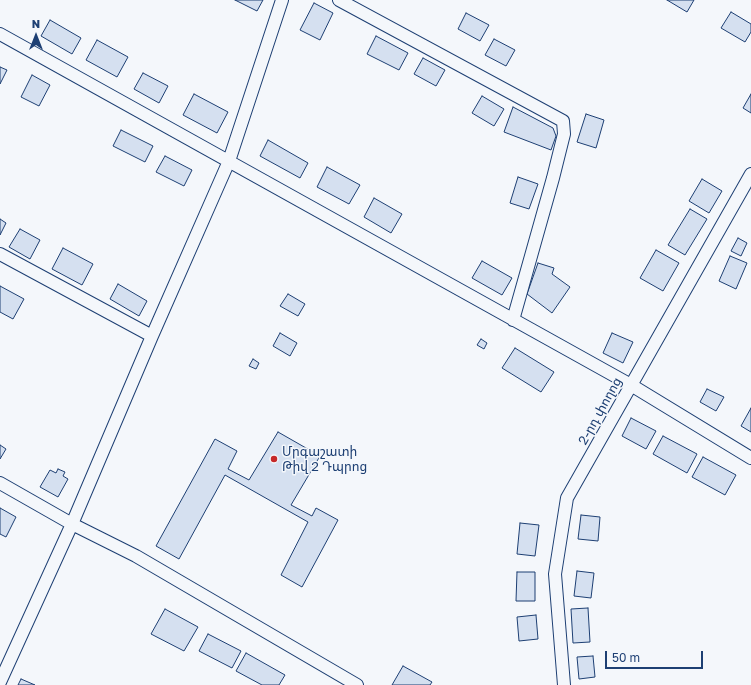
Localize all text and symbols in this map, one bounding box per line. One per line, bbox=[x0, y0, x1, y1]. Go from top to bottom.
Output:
north arrow bbox=[16, 16, 56, 56]
text: N bbox=[32, 17, 40, 30]
street label: 2-րդ փողոց bbox=[575, 375, 625, 447]
place label: Մրգաշատի Թիվ 2 Դպրոց bbox=[282, 444, 367, 475]
marker: Մրգաշատի Թիվ 2 Դպրոց bbox=[269, 454, 279, 464]
scale bar bbox=[607, 643, 705, 669]
text: 50 m bbox=[612, 650, 640, 665]

